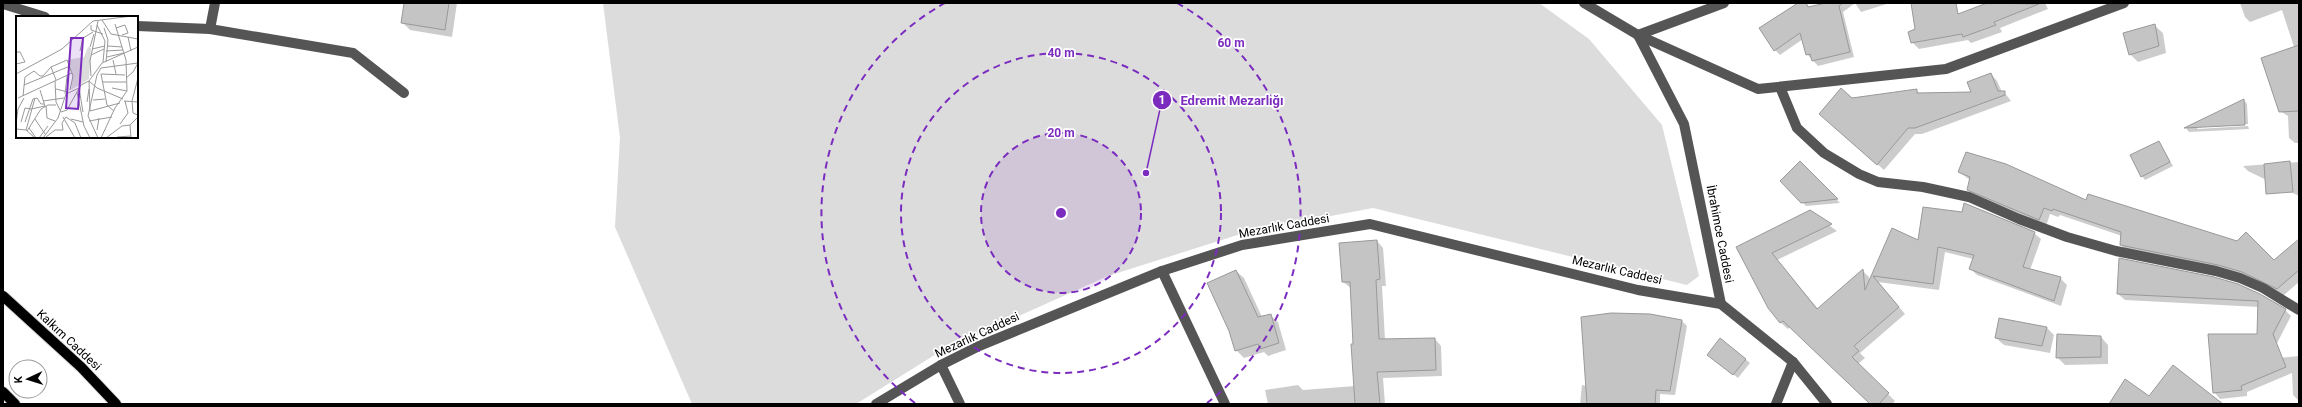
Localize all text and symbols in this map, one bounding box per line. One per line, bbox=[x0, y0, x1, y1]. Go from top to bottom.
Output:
inset map bbox=[16, 16, 138, 138]
text: 60 m bbox=[1217, 36, 1245, 50]
text: 40 m bbox=[1047, 46, 1075, 60]
callout: Edremit Mezarlığı bbox=[1152, 88, 1292, 113]
text: 1 bbox=[1159, 93, 1165, 107]
text: Edremit Mezarlığı bbox=[1180, 93, 1284, 108]
text: 20 m bbox=[1047, 126, 1075, 140]
street label: İbrahimce Caddesi bbox=[1704, 184, 1737, 284]
centre of rings bbox=[1054, 206, 1068, 220]
street label: Mezarlık Caddesi bbox=[1238, 211, 1330, 241]
street label: Mezarlık Caddesi bbox=[1571, 253, 1663, 287]
street label: Kalkım Caddesi bbox=[34, 307, 104, 373]
street label: Mezarlık Caddesi bbox=[932, 309, 1022, 361]
north arrow bbox=[8, 359, 48, 399]
text: K bbox=[12, 375, 25, 384]

